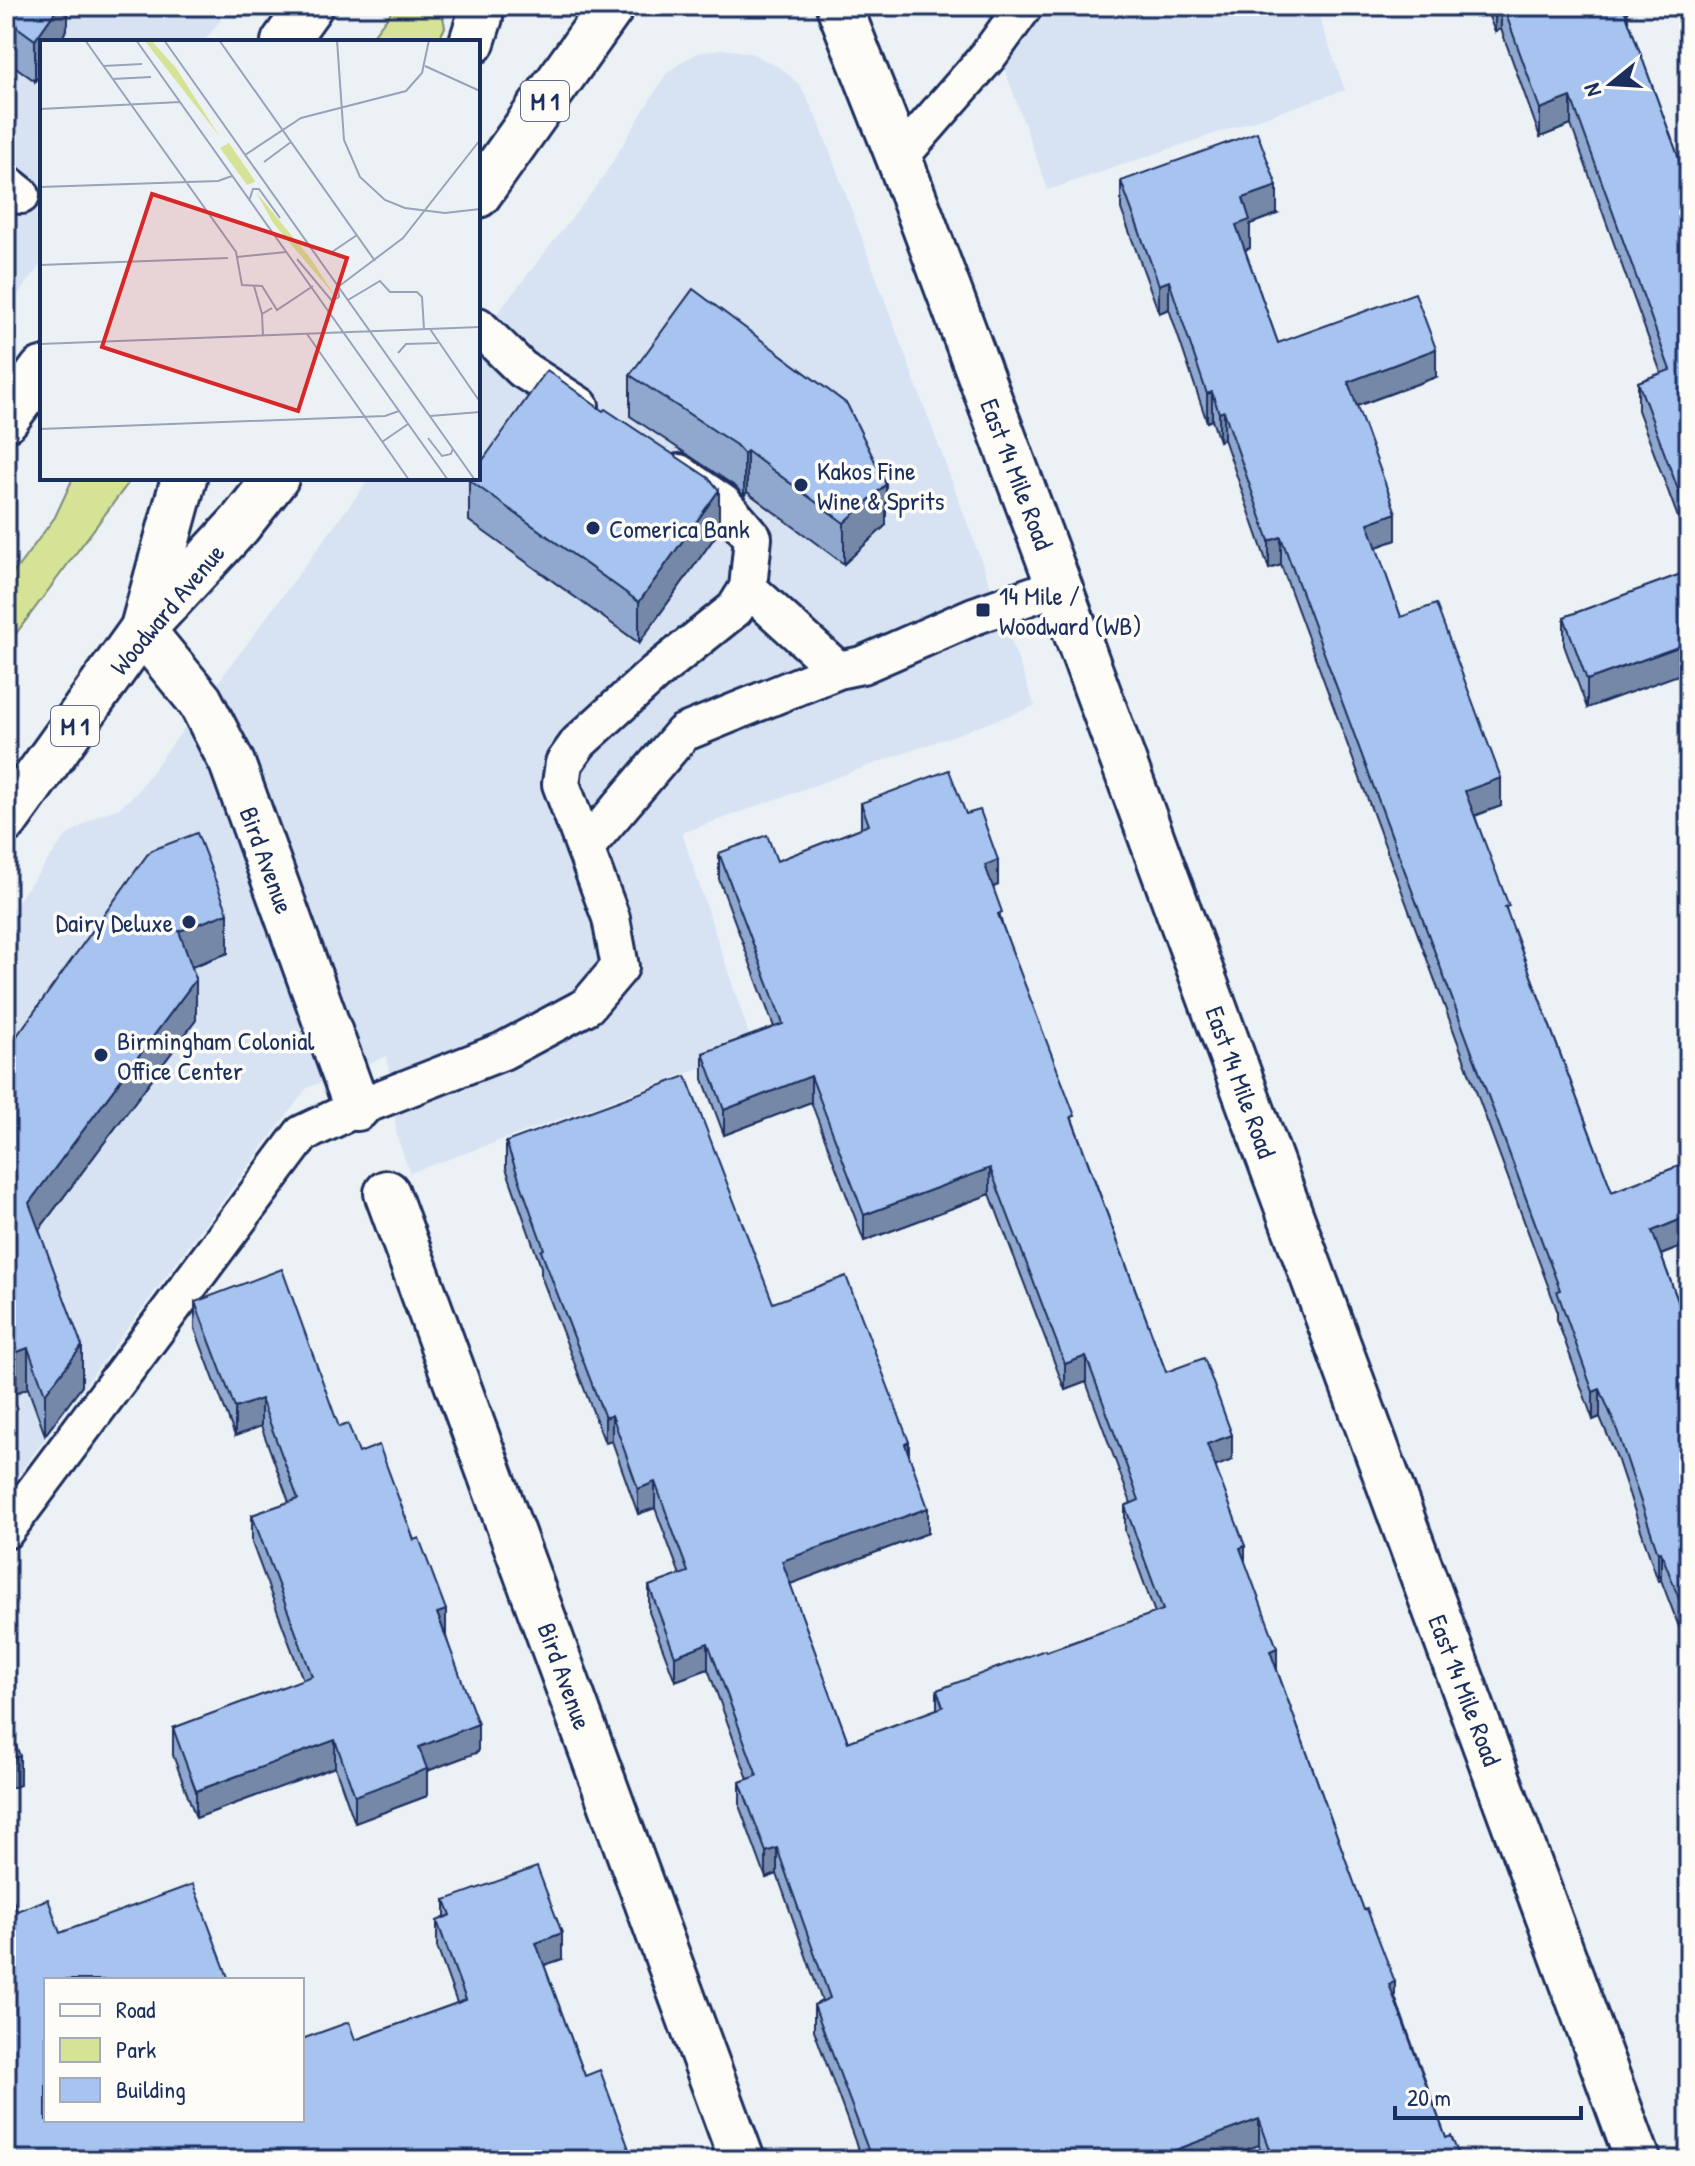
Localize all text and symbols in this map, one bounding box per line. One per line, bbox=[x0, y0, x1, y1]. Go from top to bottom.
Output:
inset map bbox=[40, 40, 480, 480]
north arrow bbox=[1571, 44, 1651, 124]
text: N bbox=[1576, 80, 1608, 100]
road number: M 1 bbox=[521, 81, 569, 121]
street label: East 14 Mile Road bbox=[972, 394, 1062, 554]
place label: Kakos Fine Wine & Sprits bbox=[817, 453, 945, 518]
marker: Kakos Fine Wine & Sprits bbox=[792, 476, 810, 494]
place label: Comerica Bank bbox=[609, 511, 750, 546]
marker: Comerica Bank bbox=[584, 519, 602, 537]
street label: Woodward Avenue bbox=[102, 536, 232, 682]
place label: 14 Mile / Woodward (WB) bbox=[999, 578, 1142, 643]
marker: 14 Mile / Woodward (WB) bbox=[974, 601, 992, 619]
road number: M 1 bbox=[51, 706, 99, 746]
street label: Bird Avenue bbox=[232, 802, 302, 918]
place label: Dairy Deluxe bbox=[56, 905, 173, 940]
marker: Dairy Deluxe bbox=[180, 913, 198, 931]
street label: East 14 Mile Road bbox=[1197, 1001, 1285, 1163]
place label: Birmingham Colonial Office Center bbox=[117, 1023, 315, 1088]
marker: Birmingham Colonial Office Center bbox=[92, 1046, 110, 1064]
street label: East 14 Mile Road bbox=[1420, 1610, 1510, 1770]
street label: Bird Avenue bbox=[530, 1618, 600, 1734]
legend bbox=[44, 1978, 304, 2122]
text: Road bbox=[116, 1993, 155, 2025]
text: Park bbox=[116, 2033, 156, 2065]
scale bar bbox=[1395, 2070, 1581, 2120]
text: Building bbox=[116, 2073, 186, 2105]
text: 20 m bbox=[1407, 2081, 1451, 2113]

